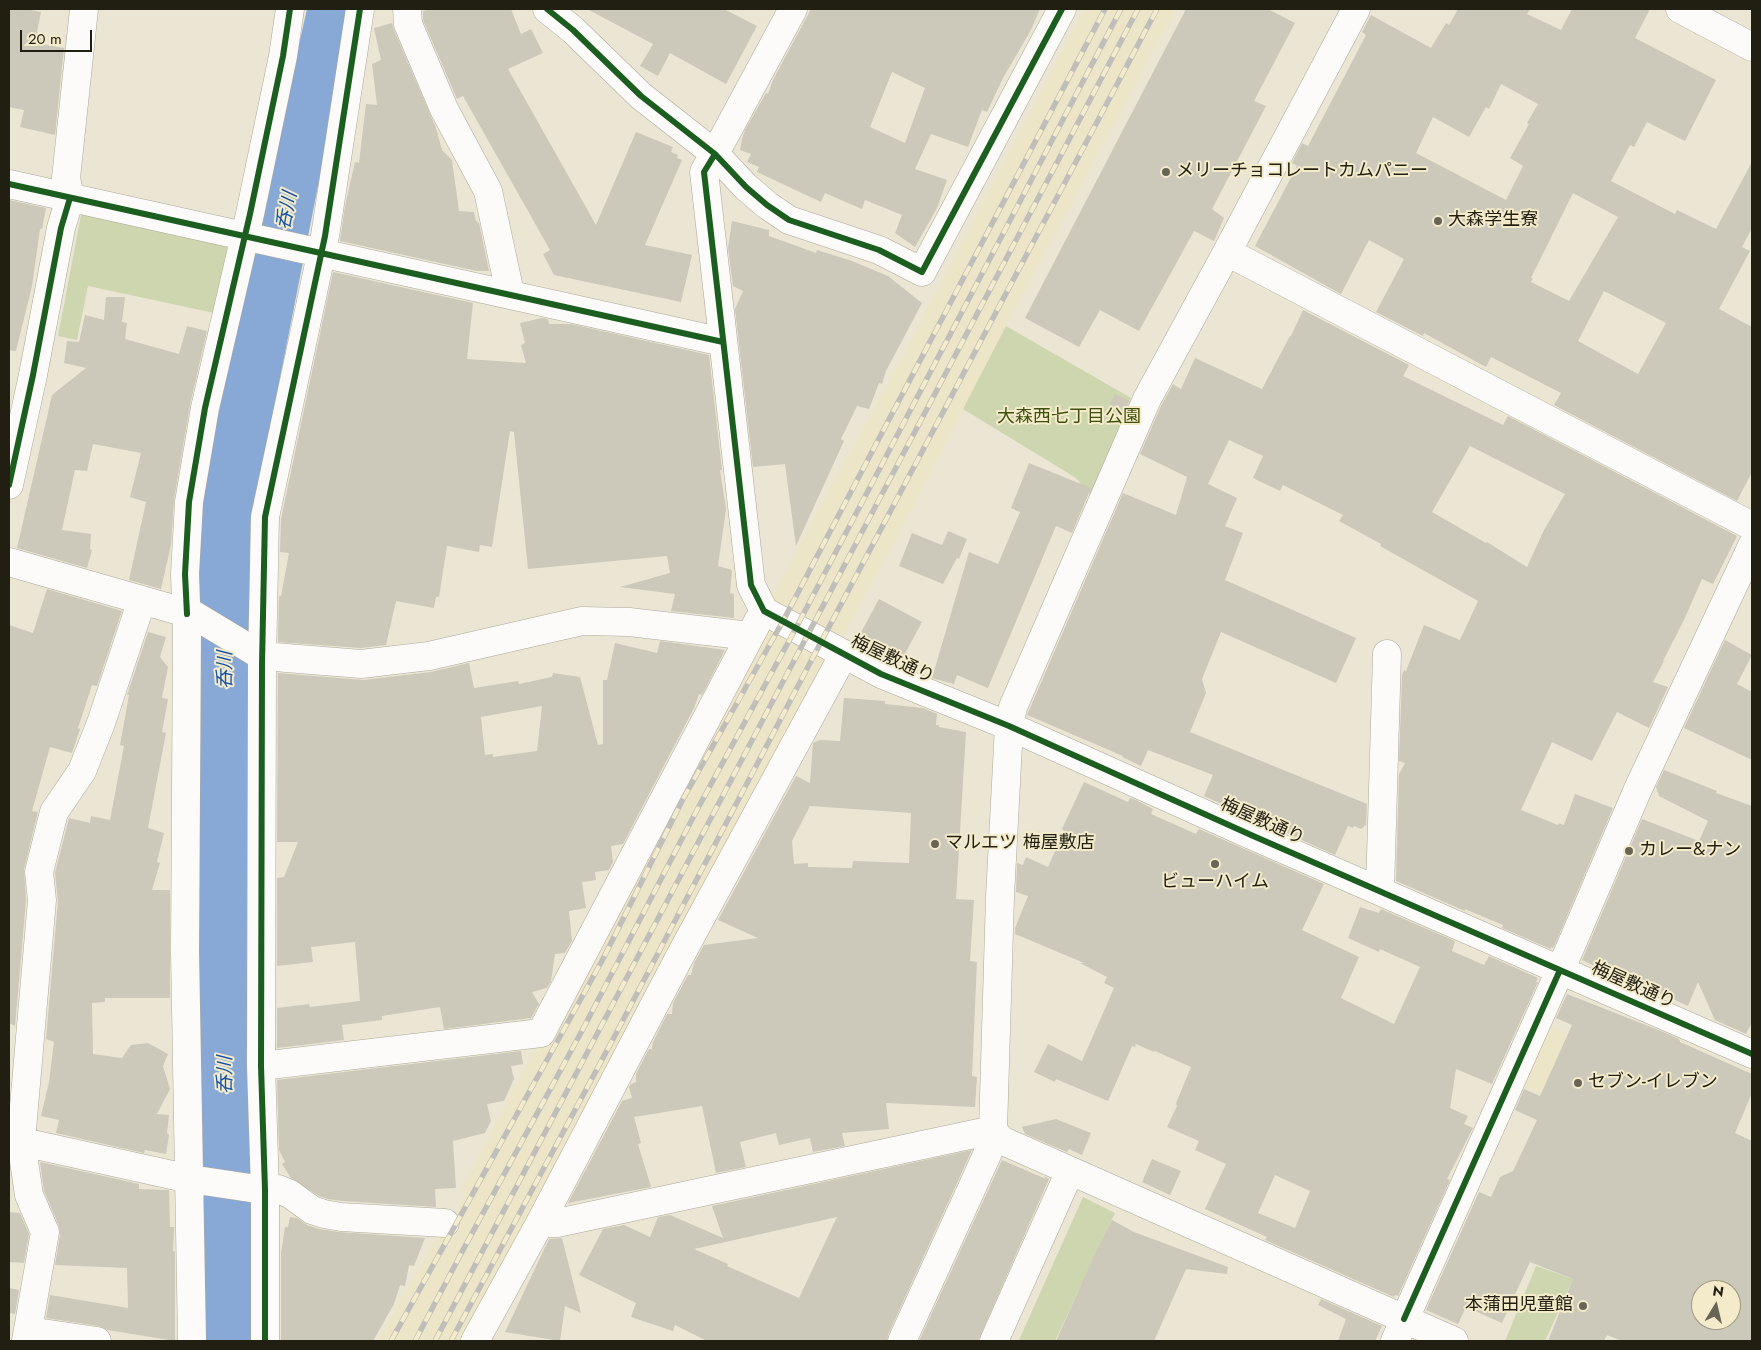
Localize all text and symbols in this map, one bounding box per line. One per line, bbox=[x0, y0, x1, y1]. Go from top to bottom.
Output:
scale bar bbox=[22, 20, 95, 52]
text: 20 m bbox=[28, 28, 62, 50]
place label: メリーチョコレートカムパニー bbox=[1176, 161, 1428, 183]
marker: メリーチョコレートカムパニー bbox=[1160, 166, 1172, 178]
water label: 呑川 bbox=[273, 190, 303, 232]
place label: 大森学生寮 bbox=[1448, 210, 1538, 232]
marker: 大森学生寮 bbox=[1432, 215, 1444, 227]
park label: 大森西七丁目公園 bbox=[997, 407, 1141, 429]
street label: 梅屋敷通り bbox=[847, 631, 937, 689]
water label: 呑川 bbox=[215, 651, 237, 689]
street label: 梅屋敷通り bbox=[1216, 794, 1308, 850]
place label: マルエツ 梅屋敷店 bbox=[945, 833, 1094, 855]
marker: マルエツ 梅屋敷店 bbox=[929, 838, 941, 850]
place label: カレー&ナン bbox=[1639, 840, 1741, 862]
marker: カレー&ナン bbox=[1623, 845, 1635, 857]
marker: ビューハイム bbox=[1209, 858, 1221, 870]
place label: ビューハイム bbox=[1161, 872, 1269, 894]
street label: 梅屋敷通り bbox=[1587, 958, 1679, 1014]
water label: 呑川 bbox=[215, 1056, 237, 1094]
place label: セブン-イレブン bbox=[1588, 1072, 1718, 1094]
marker: セブン-イレブン bbox=[1572, 1077, 1584, 1089]
north arrow bbox=[1691, 1280, 1741, 1330]
text: N bbox=[1711, 1280, 1725, 1302]
place label: 本蒲田児童館 bbox=[1465, 1295, 1573, 1317]
marker: 本蒲田児童館 bbox=[1577, 1300, 1589, 1312]

